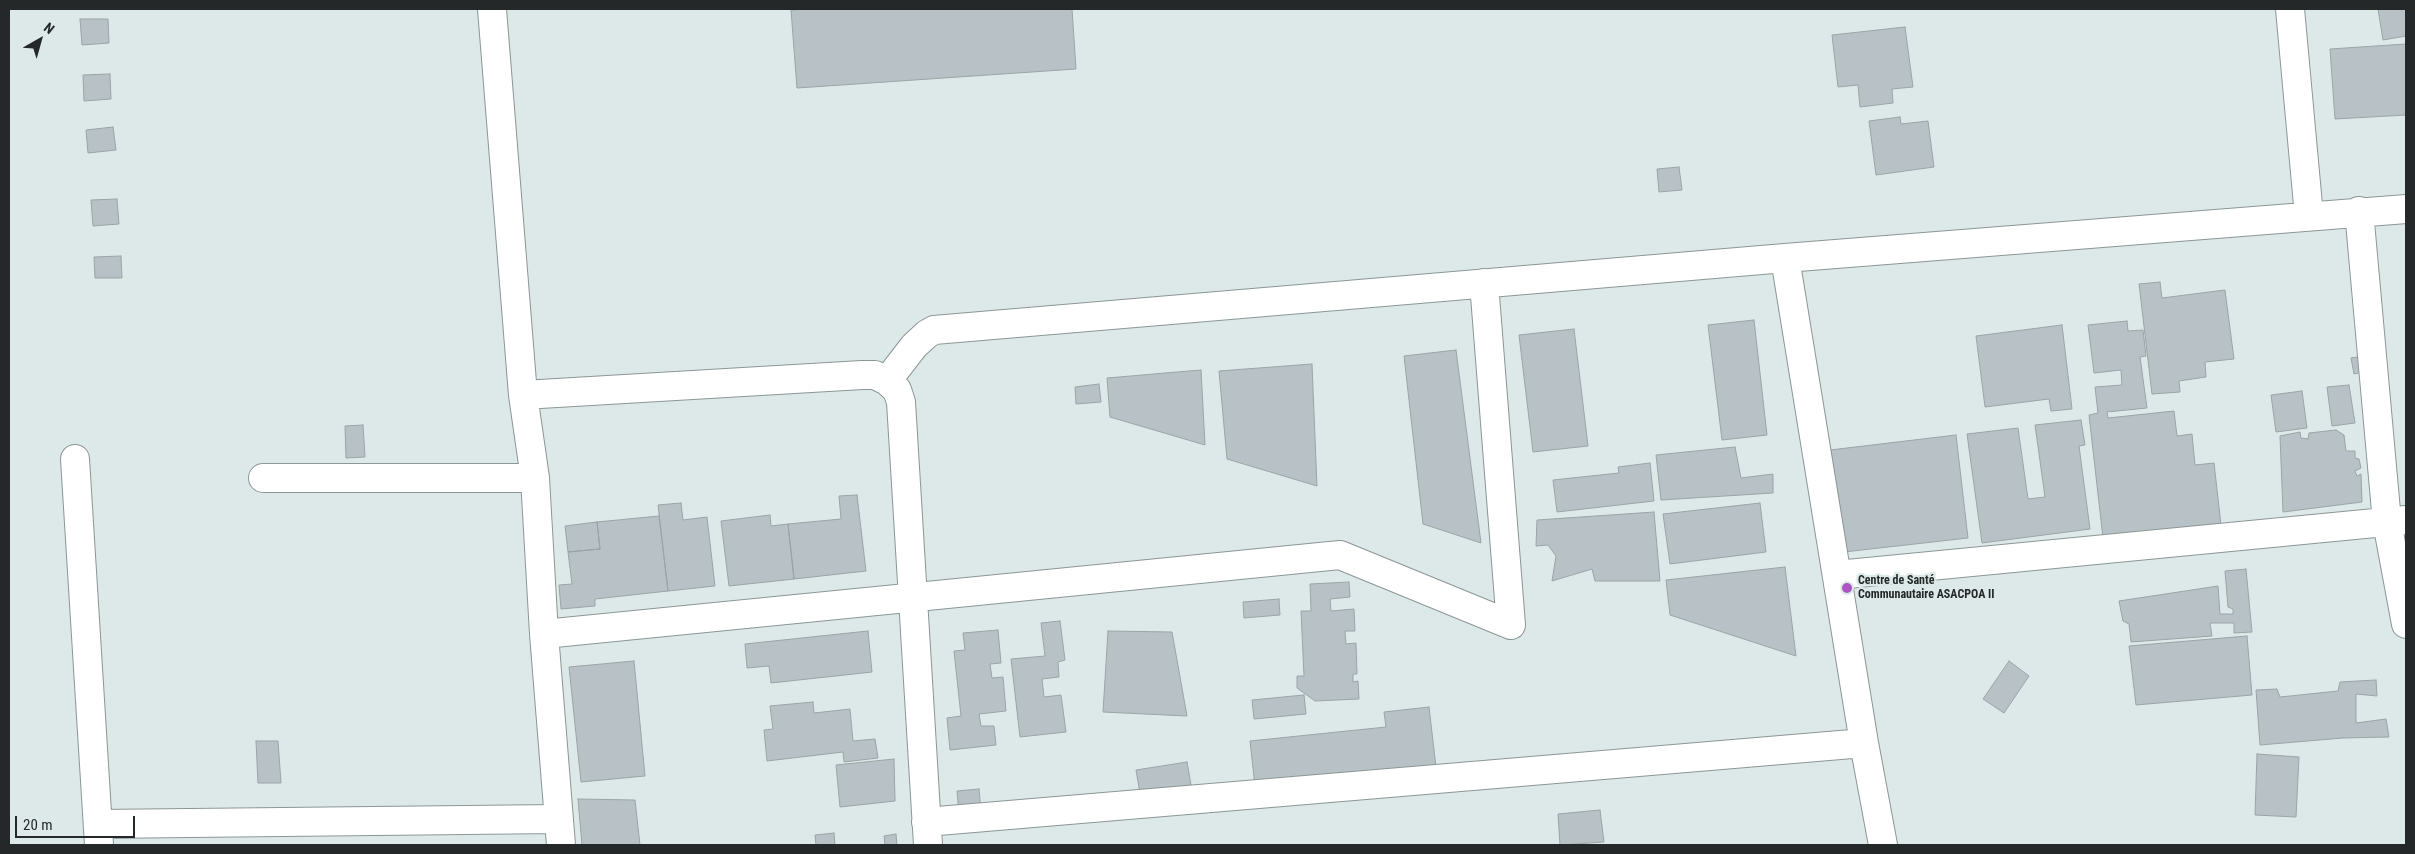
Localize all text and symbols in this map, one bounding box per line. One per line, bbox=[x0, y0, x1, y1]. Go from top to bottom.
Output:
north arrow bbox=[15, 15, 65, 65]
text: N bbox=[41, 19, 58, 37]
place label: Centre de Santé Communautaire ASACPOA II bbox=[1858, 574, 1995, 602]
marker: Centre de Santé Communautaire ASACPOA II bbox=[1840, 581, 1854, 595]
scale bar bbox=[18, 806, 138, 838]
text: 20 m bbox=[23, 816, 53, 834]

